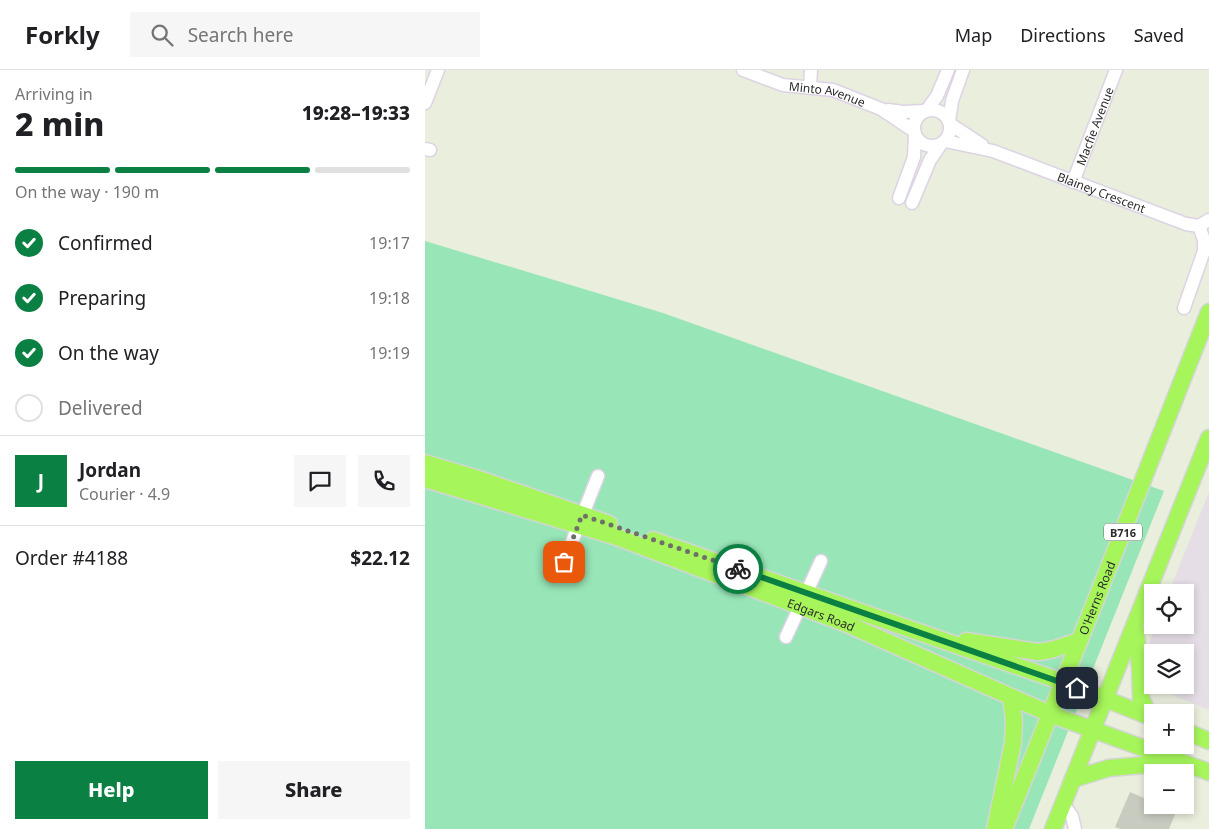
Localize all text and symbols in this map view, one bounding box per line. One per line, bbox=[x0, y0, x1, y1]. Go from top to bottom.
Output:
search box bbox=[130, 12, 480, 57]
text: Forkly bbox=[25, 18, 100, 51]
icon: search bbox=[148, 21, 176, 49]
text: Search here bbox=[188, 22, 293, 48]
text: Map bbox=[955, 23, 992, 47]
text: Directions bbox=[1020, 23, 1106, 47]
text: Saved bbox=[1134, 23, 1184, 47]
street label: Minto Avenue bbox=[788, 77, 868, 111]
text: Arriving in bbox=[15, 83, 93, 105]
street label: Macfie Avenue bbox=[1072, 84, 1117, 168]
text: 19:28–19:33 bbox=[302, 100, 410, 126]
text: 2 min bbox=[15, 102, 104, 145]
street label: Blainey Crescent bbox=[1055, 168, 1149, 217]
text: On the way · 190 m bbox=[15, 181, 159, 203]
icon: check bbox=[15, 229, 43, 257]
text: Confirmed bbox=[58, 230, 153, 256]
text: 19:17 bbox=[369, 232, 410, 254]
icon: check bbox=[15, 284, 43, 312]
text: Preparing bbox=[58, 285, 146, 311]
text: 19:18 bbox=[369, 287, 410, 309]
icon: check bbox=[15, 339, 43, 367]
text: On the way bbox=[58, 340, 159, 366]
text: 19:19 bbox=[369, 342, 410, 364]
text: Delivered bbox=[58, 395, 143, 421]
button: chat bbox=[294, 455, 346, 507]
button: phone bbox=[358, 455, 410, 507]
text: Jordan bbox=[79, 457, 141, 483]
text: J bbox=[38, 468, 44, 494]
text: Courier · 4.9 bbox=[79, 483, 170, 505]
road number: B716 bbox=[1104, 524, 1142, 541]
pin bbox=[543, 541, 585, 583]
courier bbox=[713, 544, 763, 594]
text: Order #4188 bbox=[15, 545, 128, 571]
text: $22.12 bbox=[350, 545, 410, 571]
icon: bag bbox=[550, 548, 578, 576]
icon: bike bbox=[724, 555, 752, 583]
street label: O'Herns Road bbox=[1074, 559, 1119, 637]
map controls bbox=[1144, 584, 1194, 814]
button: locate bbox=[1144, 584, 1194, 634]
street label: Edgars Road bbox=[785, 594, 858, 635]
button: layers bbox=[1144, 644, 1194, 694]
pin bbox=[1056, 667, 1098, 709]
icon: home bbox=[1063, 674, 1091, 702]
button: + bbox=[1144, 704, 1194, 754]
button: Help bbox=[15, 761, 208, 819]
button: Share bbox=[218, 761, 410, 819]
button: − bbox=[1144, 764, 1194, 814]

